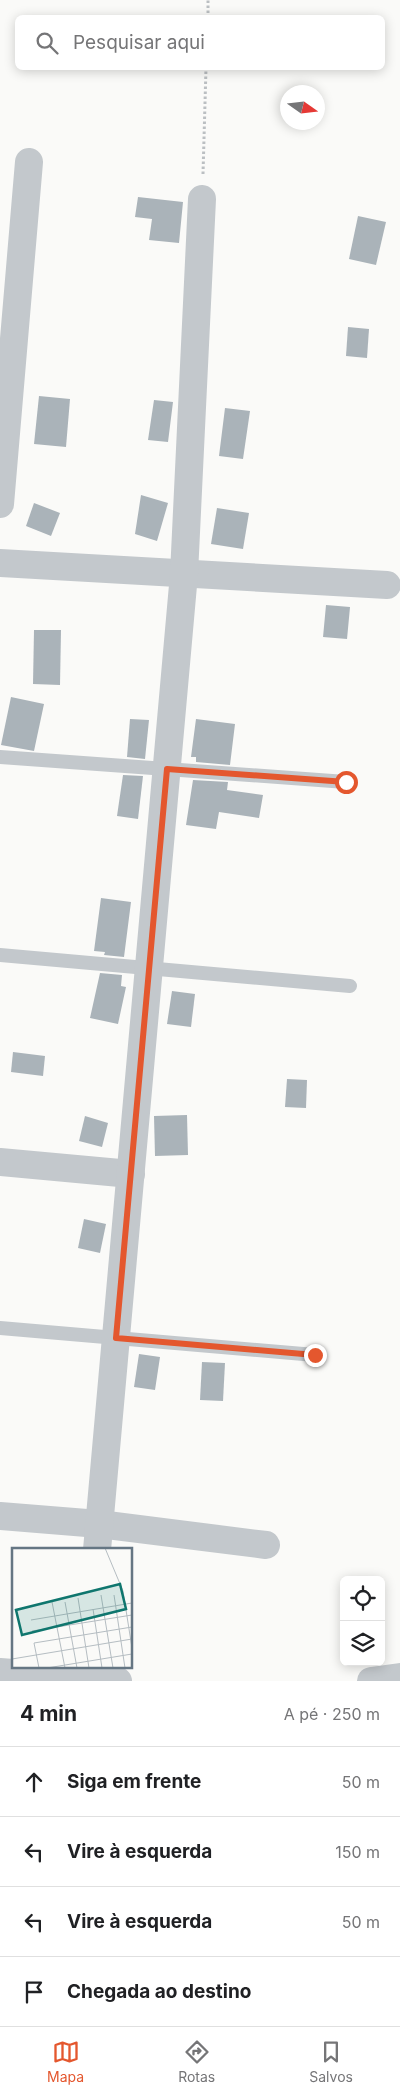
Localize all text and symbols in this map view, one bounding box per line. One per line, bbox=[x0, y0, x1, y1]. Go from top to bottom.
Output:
search box bbox=[15, 15, 385, 70]
icon: search bbox=[33, 29, 61, 57]
text: Pesquisar aqui bbox=[73, 31, 205, 54]
north arrow bbox=[280, 85, 325, 130]
route start bbox=[335, 771, 358, 794]
route end bbox=[304, 1344, 327, 1367]
inset map bbox=[12, 1548, 132, 1668]
map controls bbox=[340, 1576, 385, 1666]
button: locate bbox=[340, 1576, 385, 1621]
button: layers bbox=[340, 1621, 385, 1666]
text: 4 min bbox=[20, 1701, 77, 1726]
text: A pé · 250 m bbox=[284, 1704, 380, 1724]
icon: ahead bbox=[20, 1768, 48, 1796]
text: Siga em frente bbox=[67, 1770, 201, 1793]
text: 50 m bbox=[342, 1772, 380, 1792]
icon: left bbox=[20, 1838, 48, 1866]
text: Vire à esquerda bbox=[67, 1840, 212, 1863]
text: 150 m bbox=[335, 1842, 380, 1862]
icon: left bbox=[20, 1908, 48, 1936]
text: Vire à esquerda bbox=[67, 1910, 212, 1933]
text: 50 m bbox=[342, 1912, 380, 1932]
icon: arrive bbox=[20, 1978, 48, 2006]
text: Chegada ao destino bbox=[67, 1980, 251, 2003]
tab: Mapa bbox=[47, 2038, 84, 2085]
tab: Rotas bbox=[178, 2038, 215, 2085]
tab: Salvos bbox=[309, 2038, 353, 2085]

